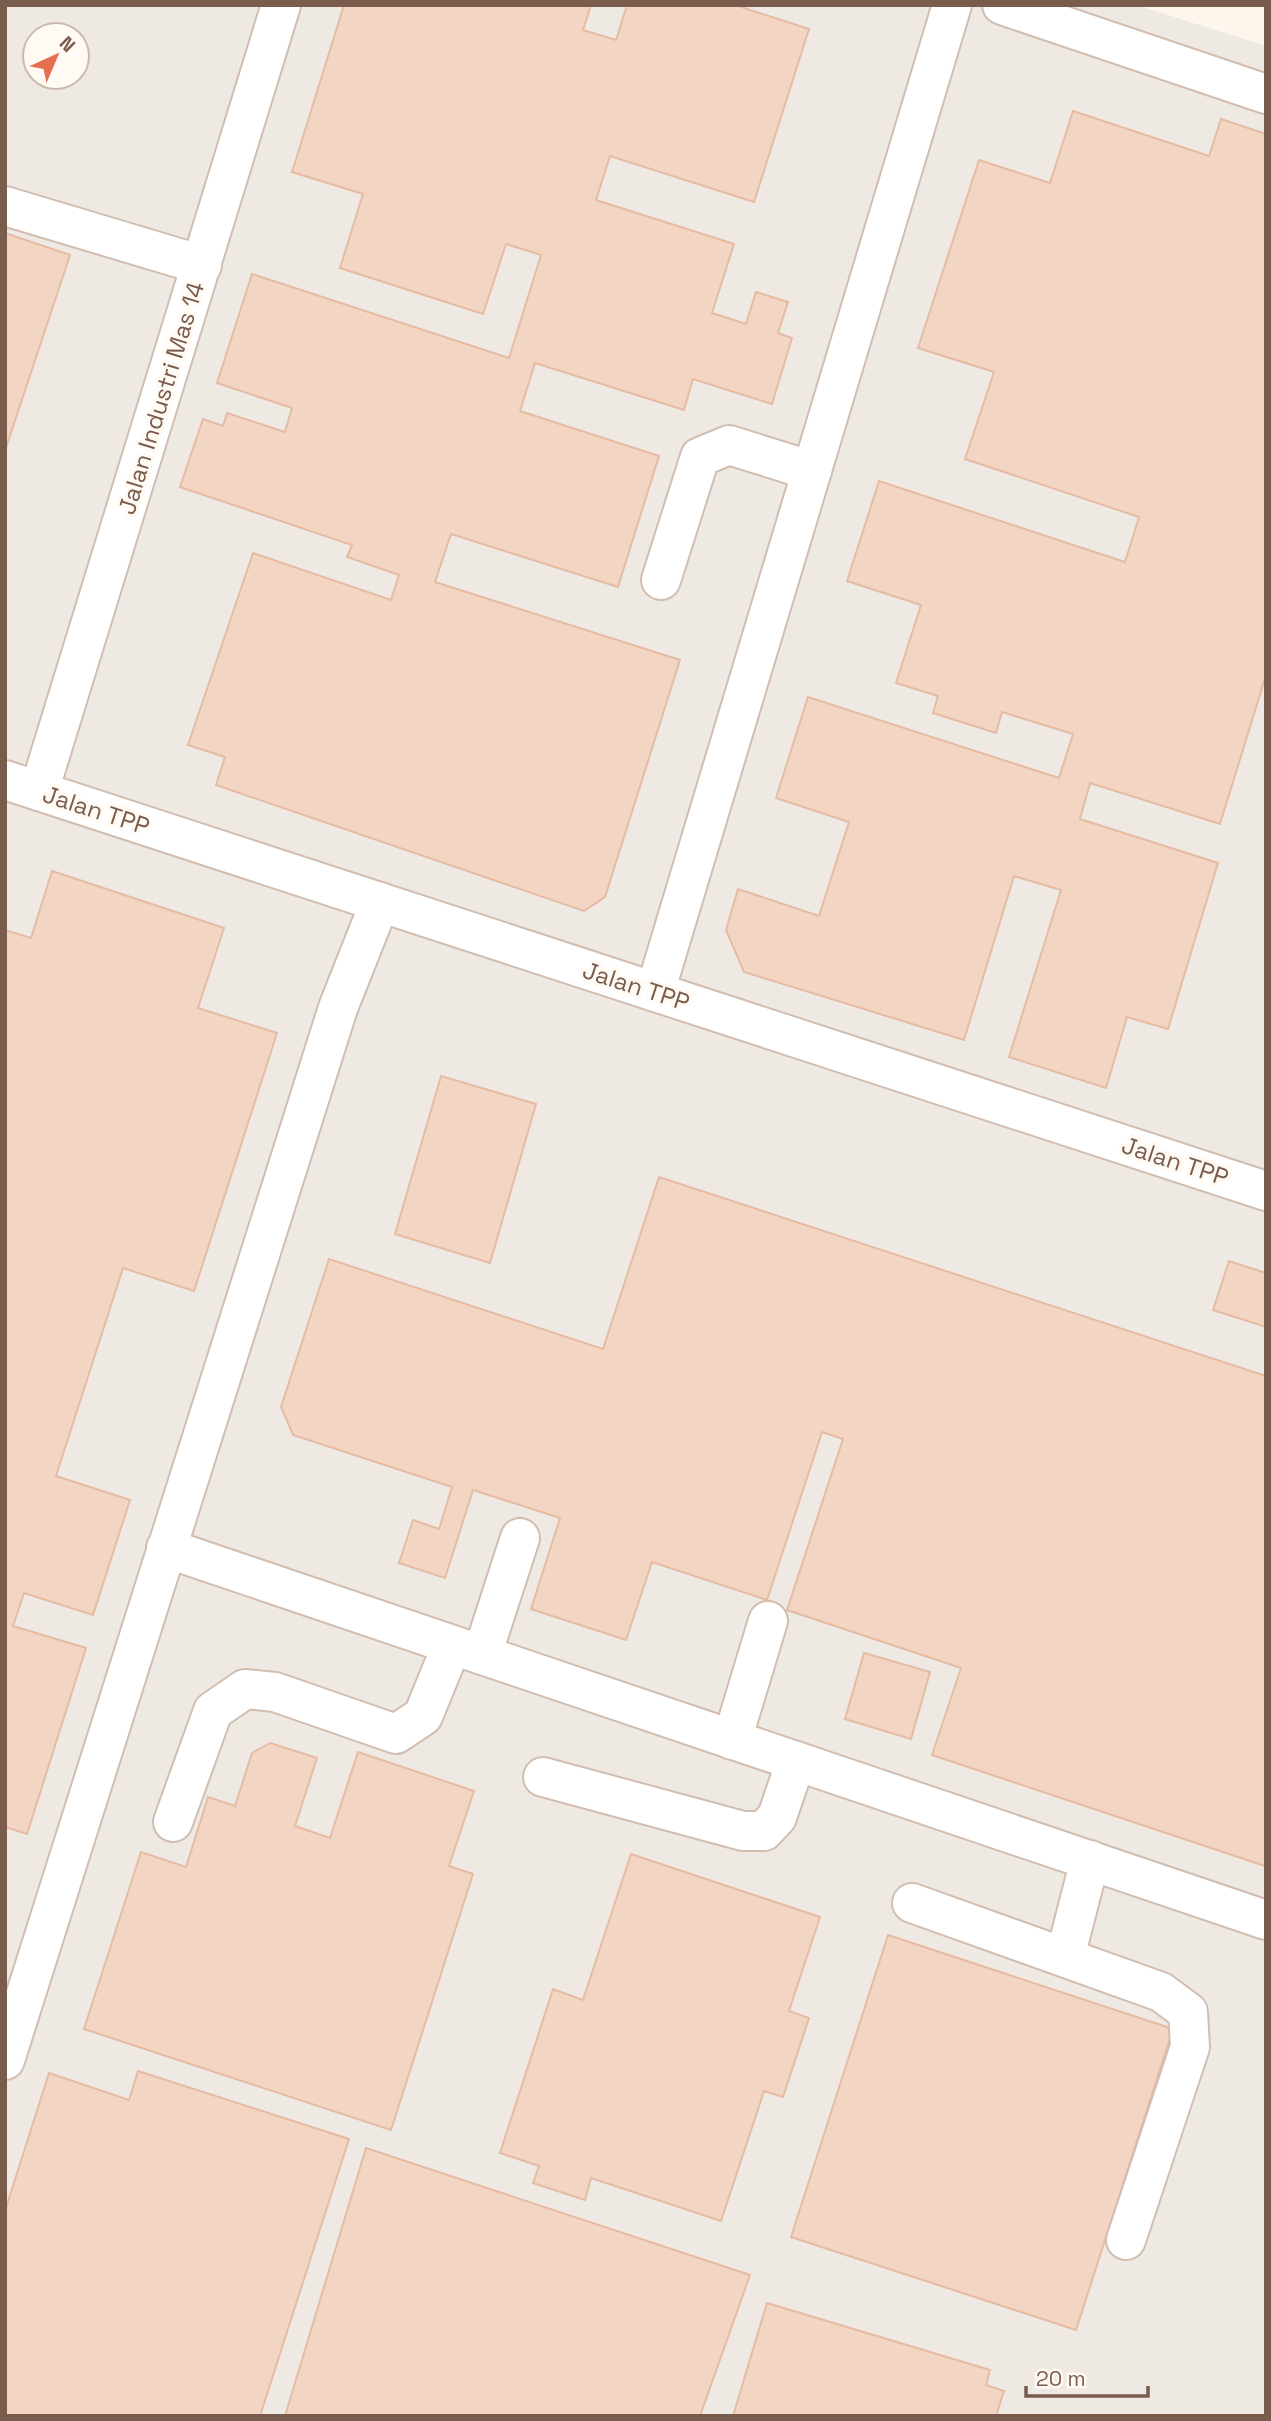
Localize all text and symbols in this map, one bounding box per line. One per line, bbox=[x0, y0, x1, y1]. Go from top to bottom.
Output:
north arrow bbox=[21, 21, 91, 91]
text: N bbox=[54, 31, 81, 58]
street label: Jalan Industri Mas 14 bbox=[111, 278, 211, 518]
street label: Jalan TPP bbox=[39, 778, 153, 842]
street label: Jalan TPP bbox=[579, 954, 693, 1018]
street label: Jalan TPP bbox=[1118, 1129, 1232, 1193]
scale bar bbox=[1026, 2354, 1148, 2398]
text: 20 m bbox=[1036, 2365, 1086, 2392]

